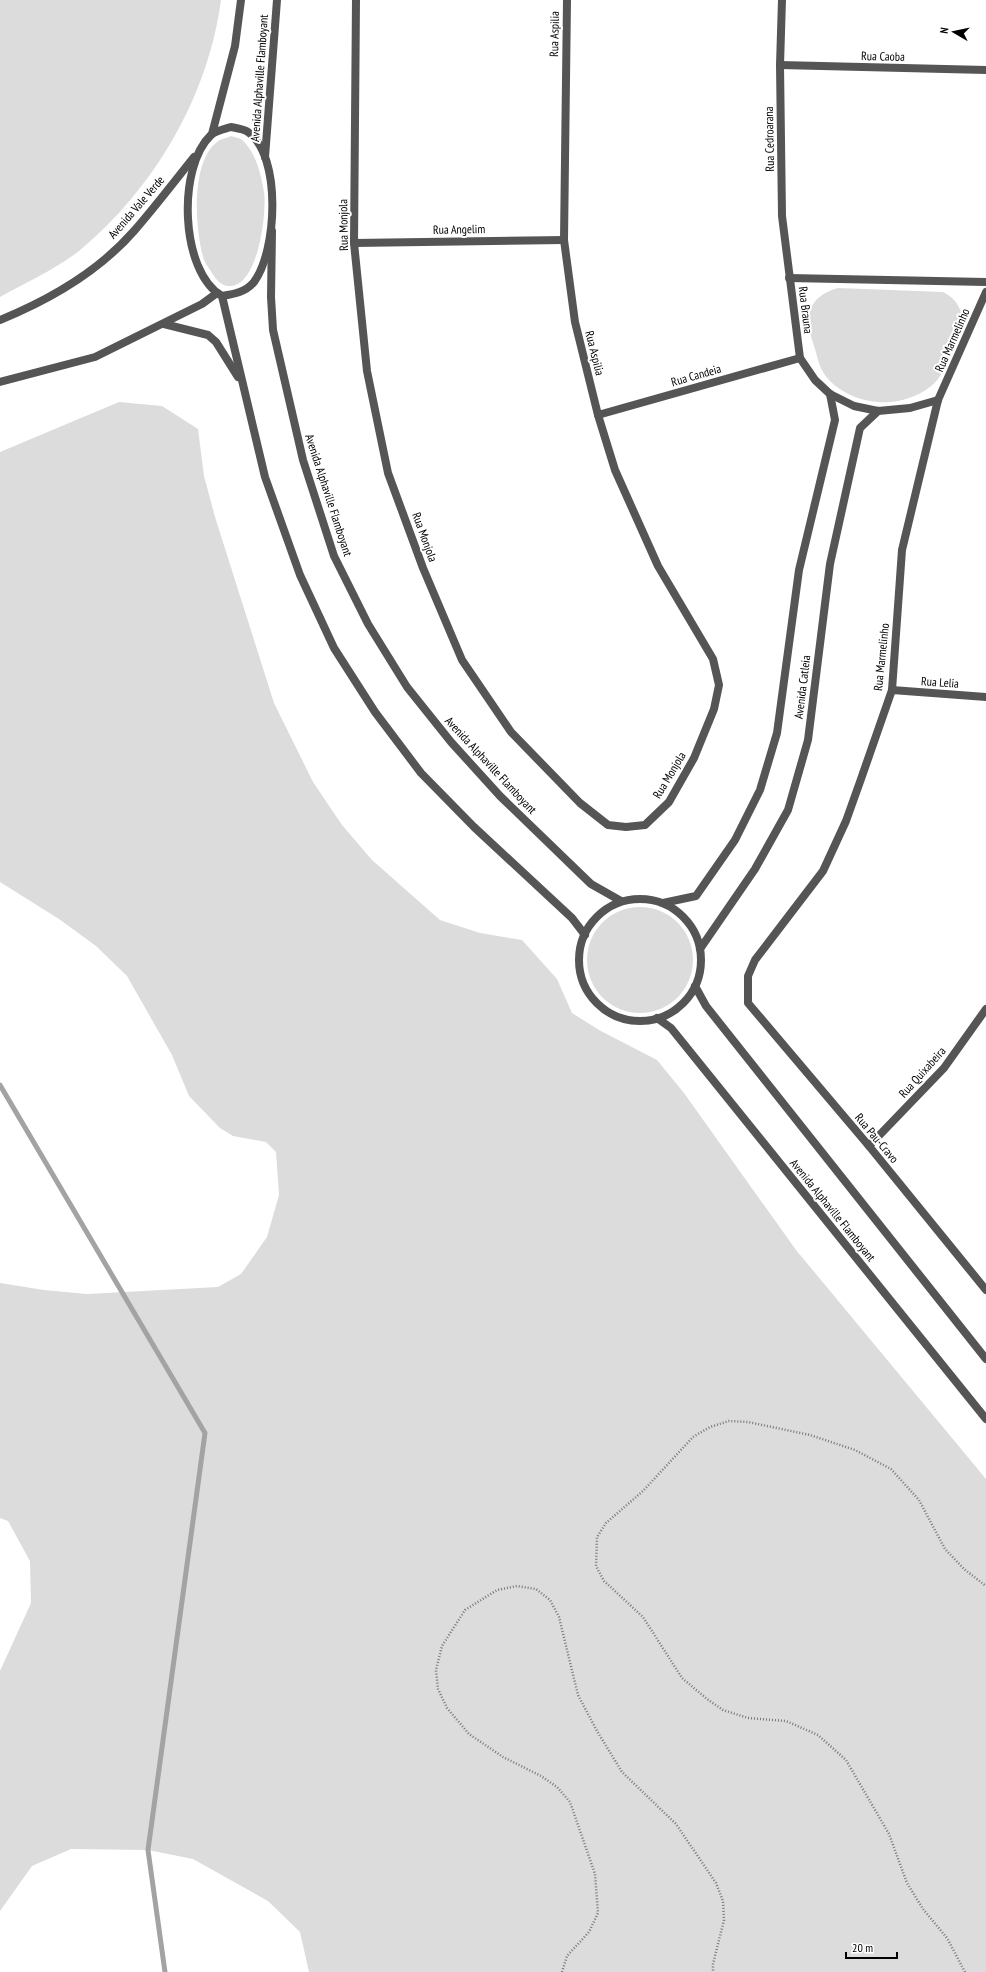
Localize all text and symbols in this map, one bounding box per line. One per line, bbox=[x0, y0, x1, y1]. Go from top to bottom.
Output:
street label: Rua Aspilia bbox=[546, 11, 562, 57]
north arrow bbox=[934, 12, 974, 52]
street label: Avenida Alphaville Flamboyant bbox=[247, 13, 271, 142]
text: N bbox=[937, 26, 952, 34]
street label: Rua Caoba bbox=[861, 48, 905, 64]
street label: Rua Cedroarana bbox=[761, 106, 777, 172]
street label: Avenida Vale Verde bbox=[105, 173, 167, 241]
street label: Rua Monjola bbox=[335, 199, 351, 251]
street label: Rua Angelim bbox=[433, 221, 485, 237]
street label: Rua Brauna bbox=[796, 286, 816, 335]
street label: Rua Marmelinho bbox=[931, 306, 973, 374]
street label: Rua Aspilia bbox=[582, 329, 608, 377]
street label: Rua Candeia bbox=[669, 361, 723, 389]
street label: Avenida Alphaville Flamboyant bbox=[302, 432, 356, 559]
street label: Rua Monjola bbox=[409, 510, 441, 564]
street label: Rua Marmelinho bbox=[870, 622, 892, 692]
street label: Avenida Catleia bbox=[791, 654, 813, 720]
street label: Rua Lelia bbox=[921, 673, 960, 691]
street label: Avenida Alphaville Flamboyant bbox=[442, 713, 540, 817]
street label: Rua Monjola bbox=[649, 749, 689, 801]
street label: Rua Quixabeira bbox=[895, 1043, 949, 1101]
street label: Rua Pau-Cravo bbox=[852, 1110, 902, 1166]
street label: Avenida Alphaville Flamboyant bbox=[787, 1156, 879, 1265]
scale bar bbox=[846, 1934, 897, 1960]
text: 20 m bbox=[852, 1940, 873, 1955]

